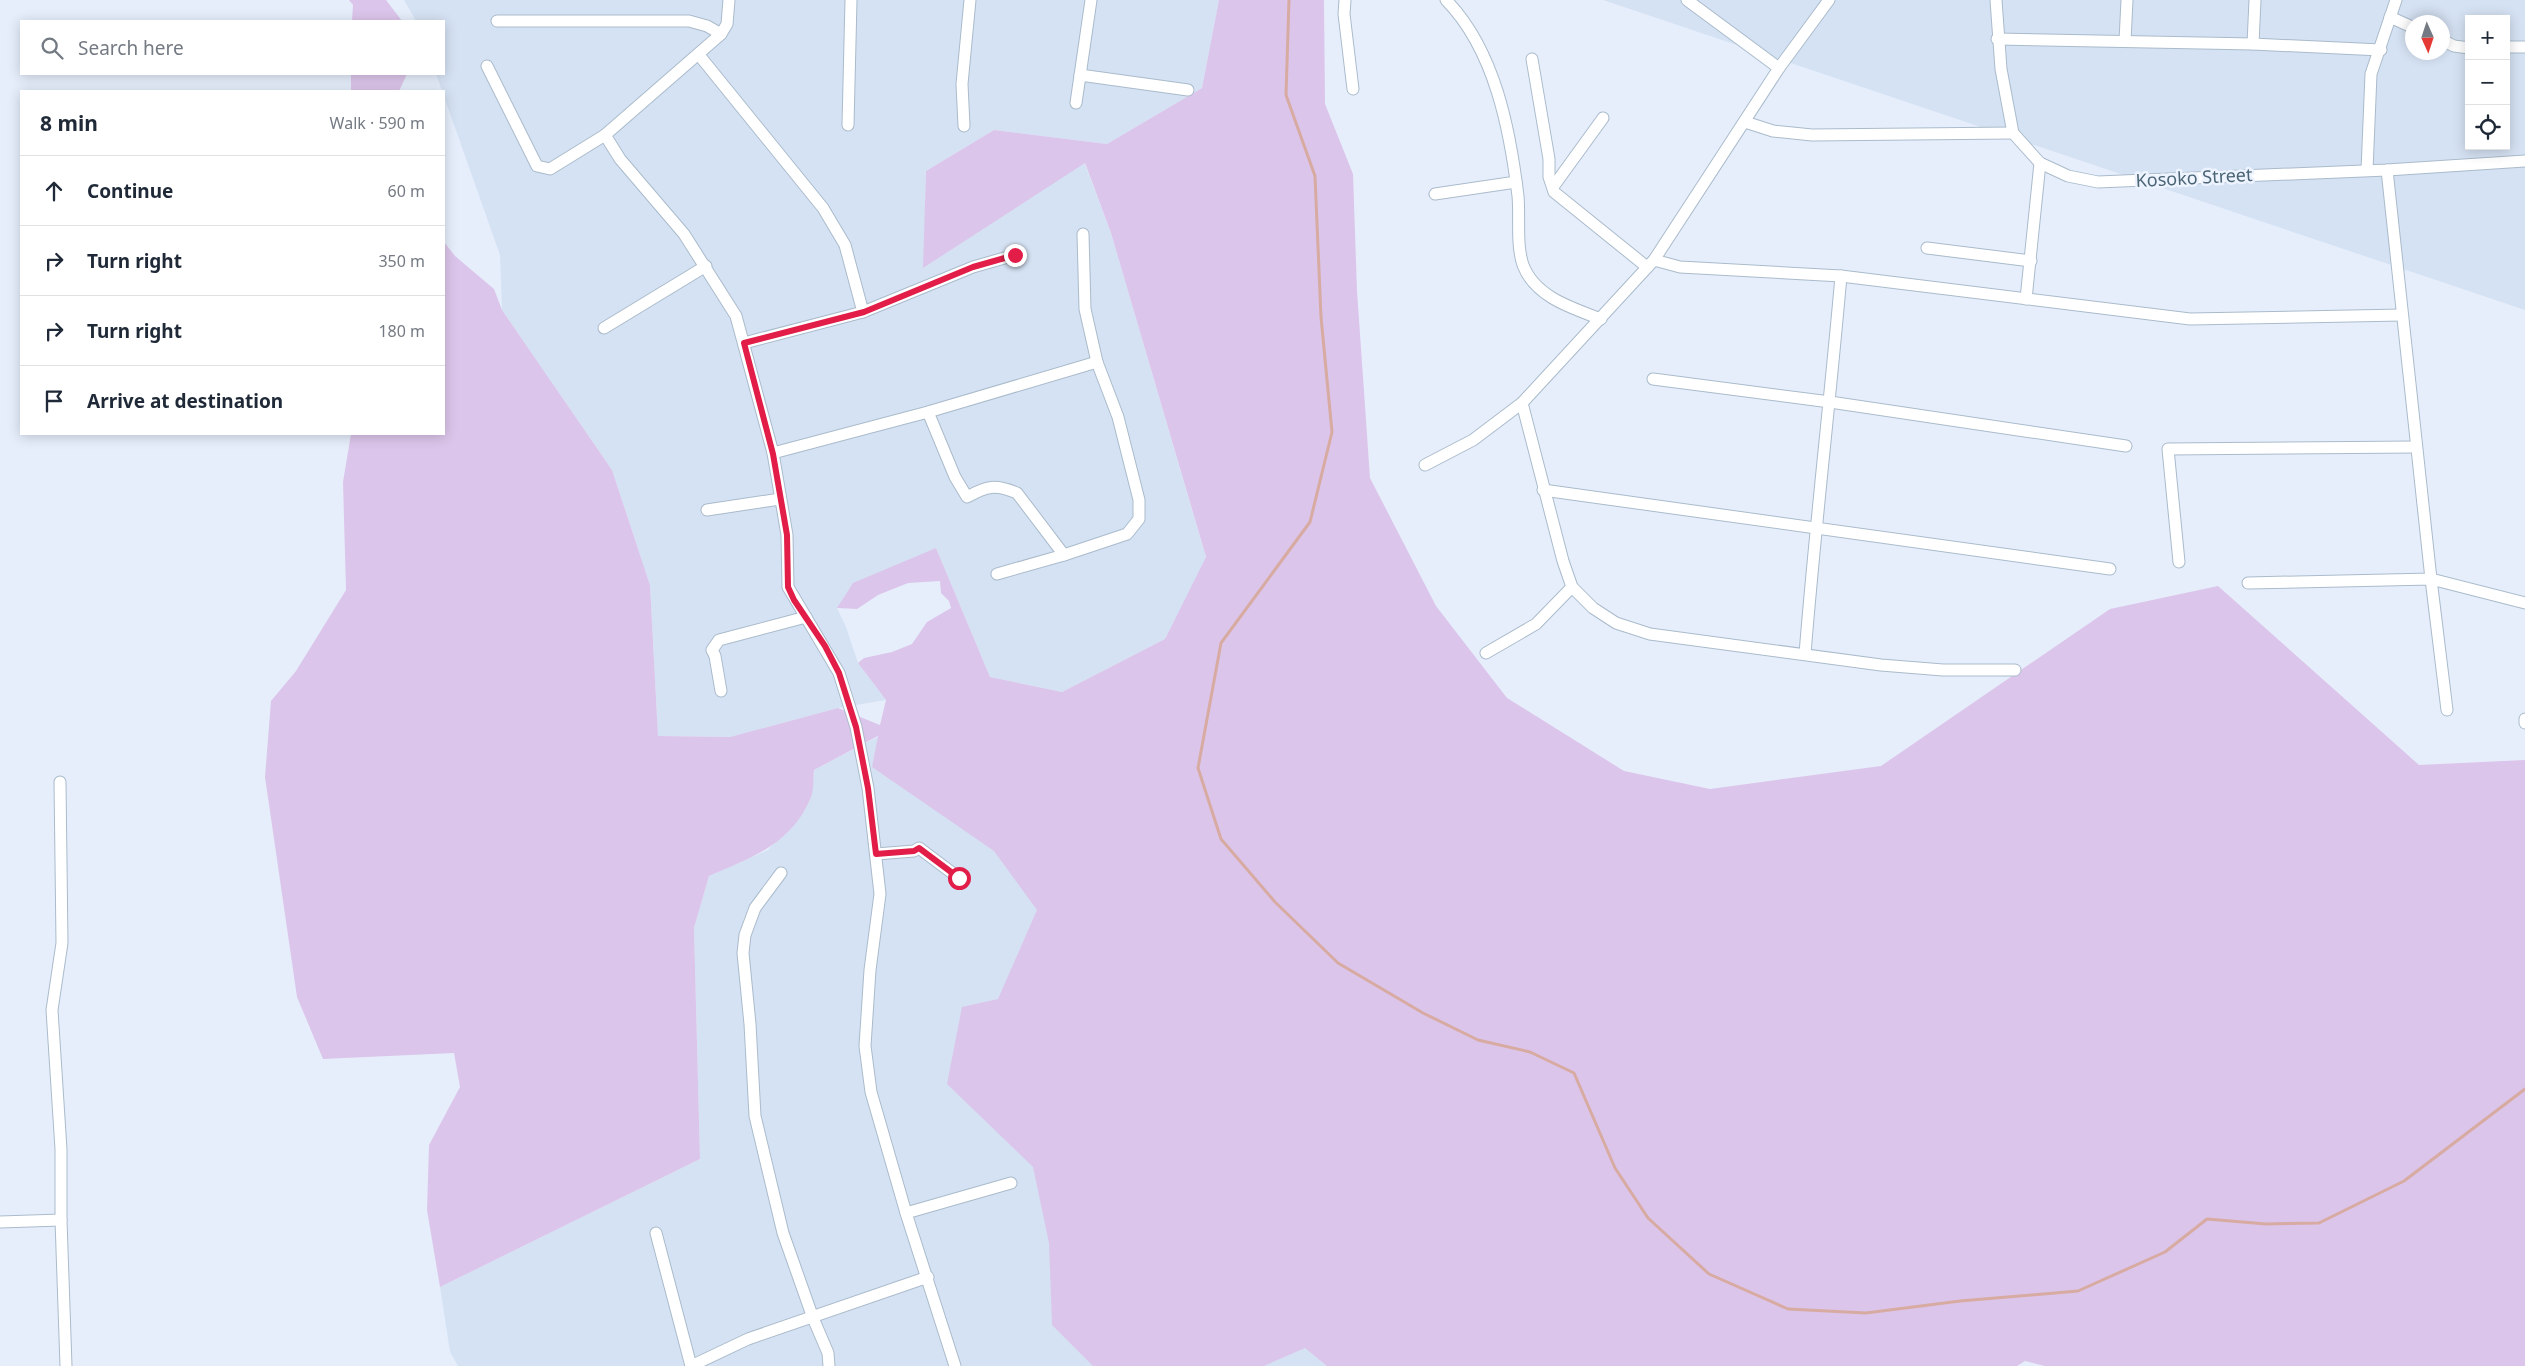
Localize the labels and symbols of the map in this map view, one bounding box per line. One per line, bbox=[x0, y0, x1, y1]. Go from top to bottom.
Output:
north arrow bbox=[2405, 15, 2450, 60]
street label: Kosoko Street bbox=[2135, 162, 2253, 192]
route end bbox=[1004, 244, 1027, 267]
route start bbox=[948, 867, 971, 890]

